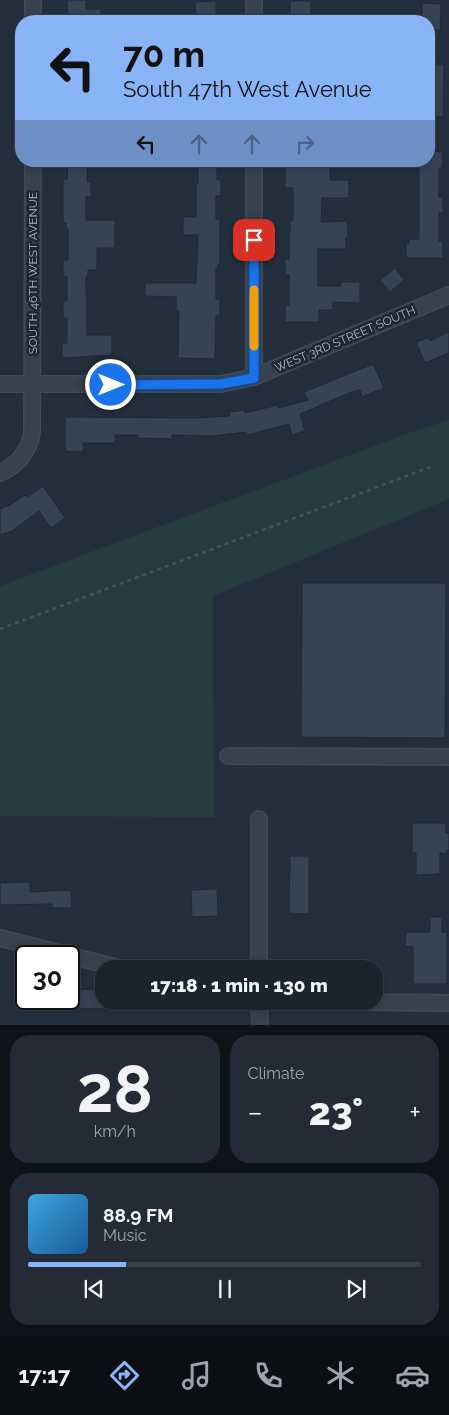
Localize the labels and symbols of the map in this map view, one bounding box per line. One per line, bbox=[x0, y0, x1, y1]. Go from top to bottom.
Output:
street label: SOUTH 46TH WEST AVENUE bbox=[26, 192, 40, 354]
pin bbox=[233, 219, 275, 261]
street label: WEST 3RD STREET SOUTH bbox=[272, 303, 418, 375]
position arrow bbox=[84, 358, 136, 410]
speed limit sign: 30 bbox=[15, 945, 80, 1010]

